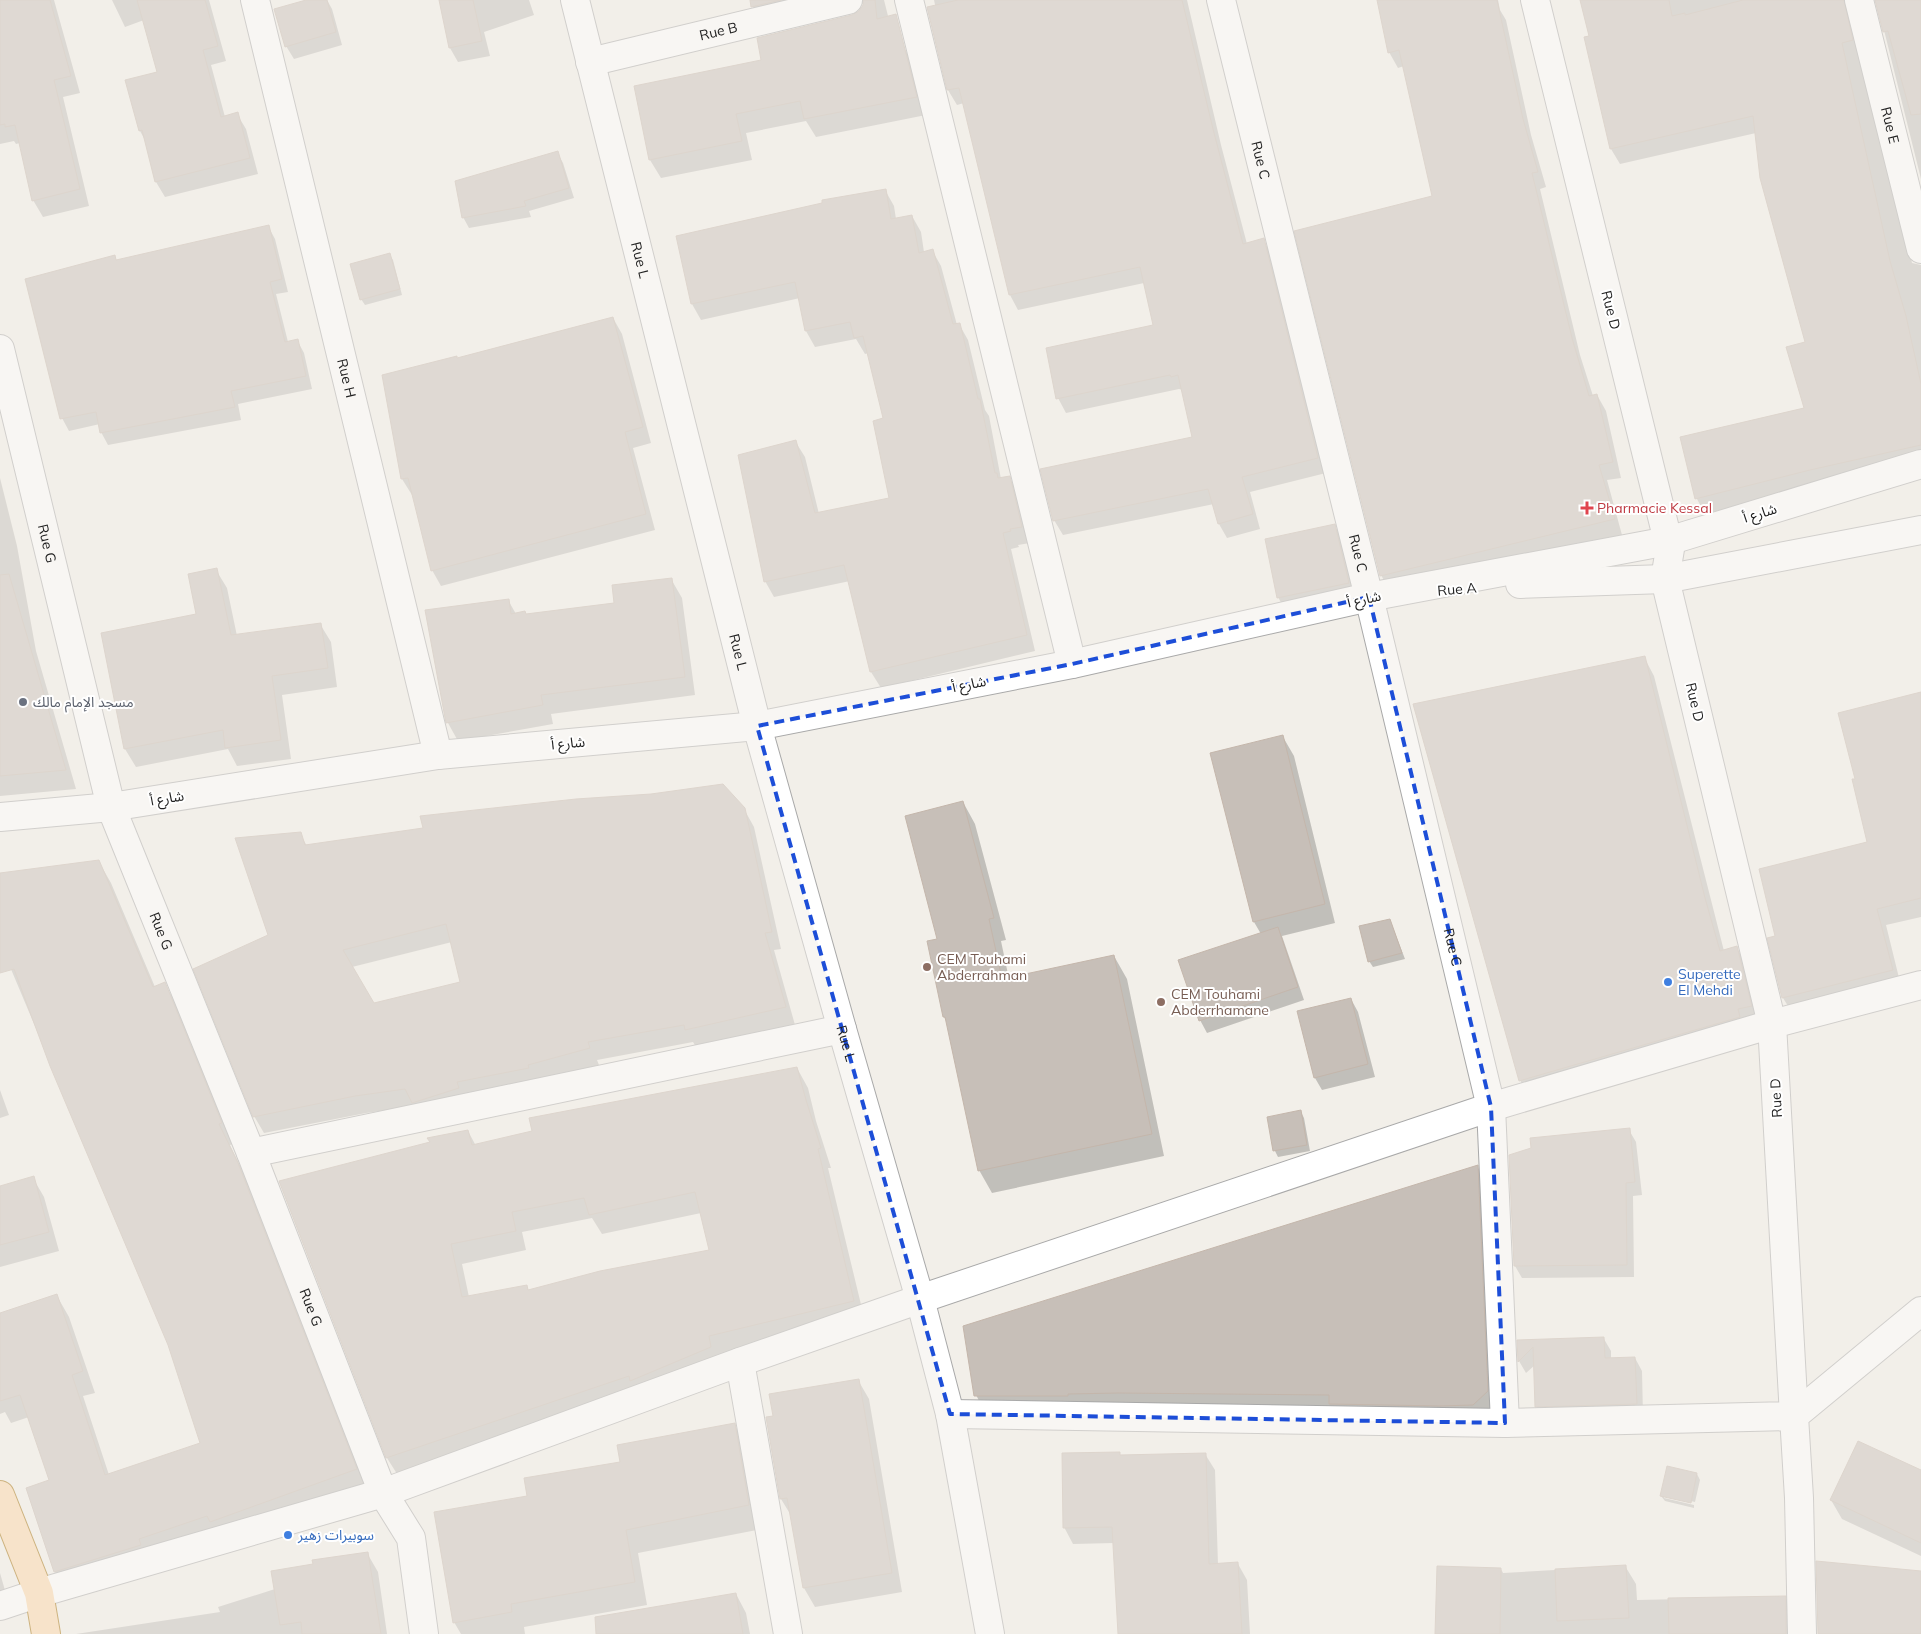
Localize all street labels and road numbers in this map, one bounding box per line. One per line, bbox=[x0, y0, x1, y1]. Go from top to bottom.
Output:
street label: Rue B bbox=[697, 18, 739, 44]
street label: Rue E bbox=[1877, 105, 1903, 145]
street label: Rue C bbox=[1247, 139, 1274, 181]
street label: Rue L bbox=[627, 240, 653, 280]
street label: Rue D bbox=[1597, 289, 1625, 331]
street label: Rue H bbox=[333, 357, 360, 400]
street label: شارع أ bbox=[1741, 499, 1780, 529]
street label: Rue G bbox=[34, 522, 60, 565]
street label: Rue C bbox=[1345, 532, 1372, 574]
street label: Rue A bbox=[1437, 578, 1478, 600]
street label: شارع أ bbox=[1345, 587, 1383, 613]
street label: Rue L bbox=[725, 632, 752, 672]
street label: شارع أ bbox=[950, 672, 988, 698]
street label: Rue D bbox=[1682, 681, 1708, 723]
street label: شارع أ bbox=[550, 733, 586, 755]
street label: شارع أ bbox=[148, 786, 186, 812]
street label: Rue G bbox=[145, 909, 177, 953]
street label: Rue C bbox=[1439, 926, 1466, 968]
street label: Rue L bbox=[832, 1023, 860, 1064]
street label: Rue D bbox=[1766, 1078, 1786, 1118]
street label: Rue G bbox=[295, 1286, 326, 1329]

